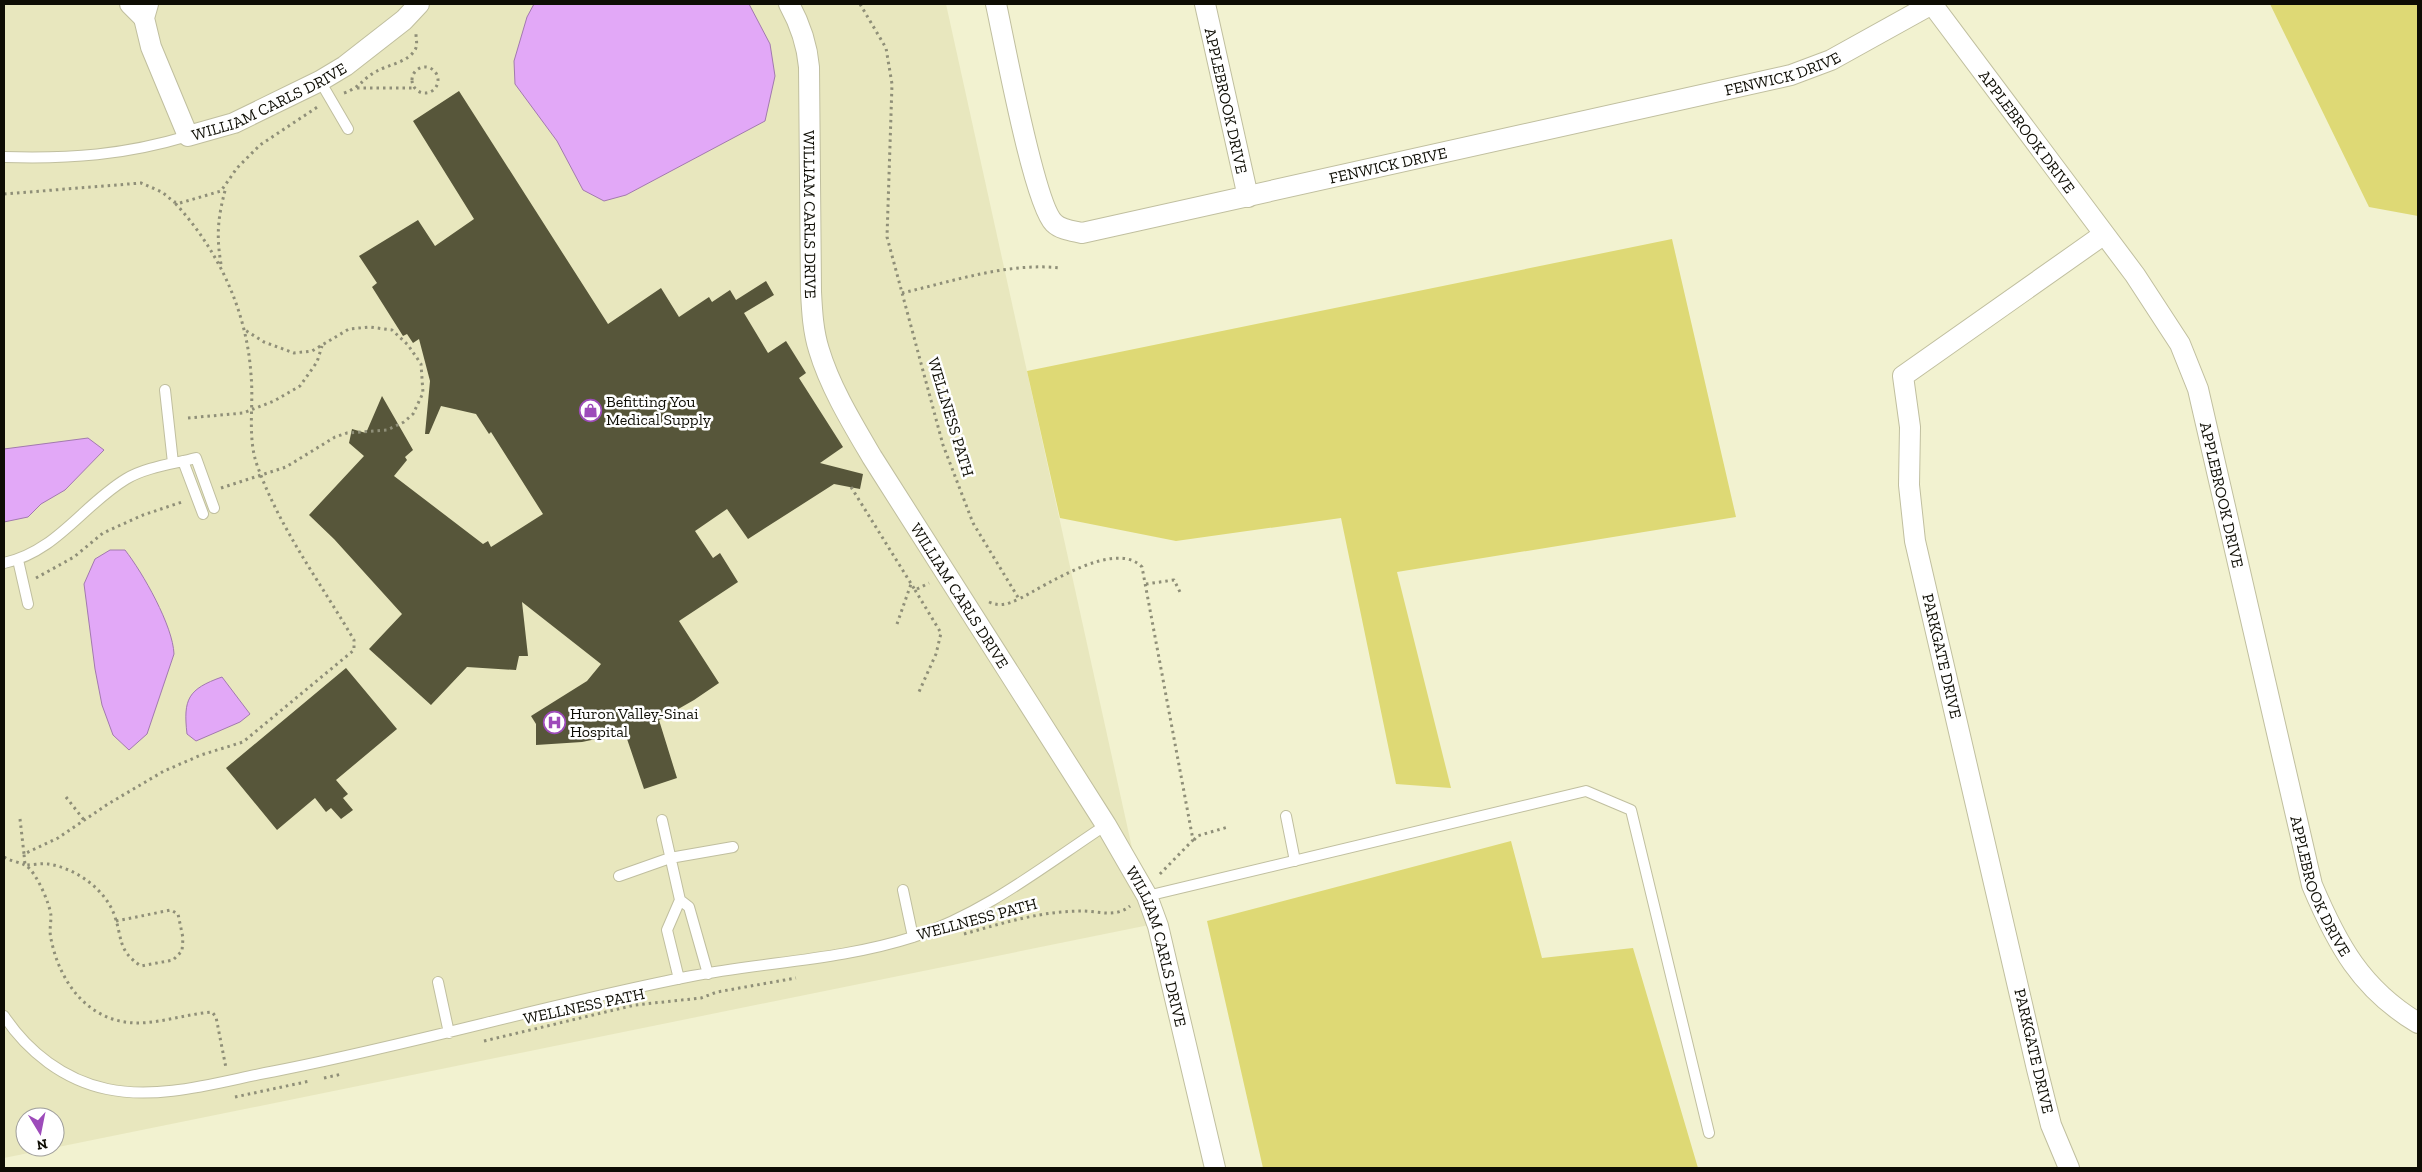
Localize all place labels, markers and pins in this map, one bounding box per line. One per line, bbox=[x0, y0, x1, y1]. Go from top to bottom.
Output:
place label: Befitting You Medical Supply bbox=[606, 392, 712, 429]
shop icon: Befitting You Medical Supply bbox=[578, 398, 602, 422]
place label: Huron Valley-Sinai Hospital bbox=[570, 704, 699, 741]
hospital icon: Huron Valley-Sinai Hospital bbox=[542, 710, 566, 734]

